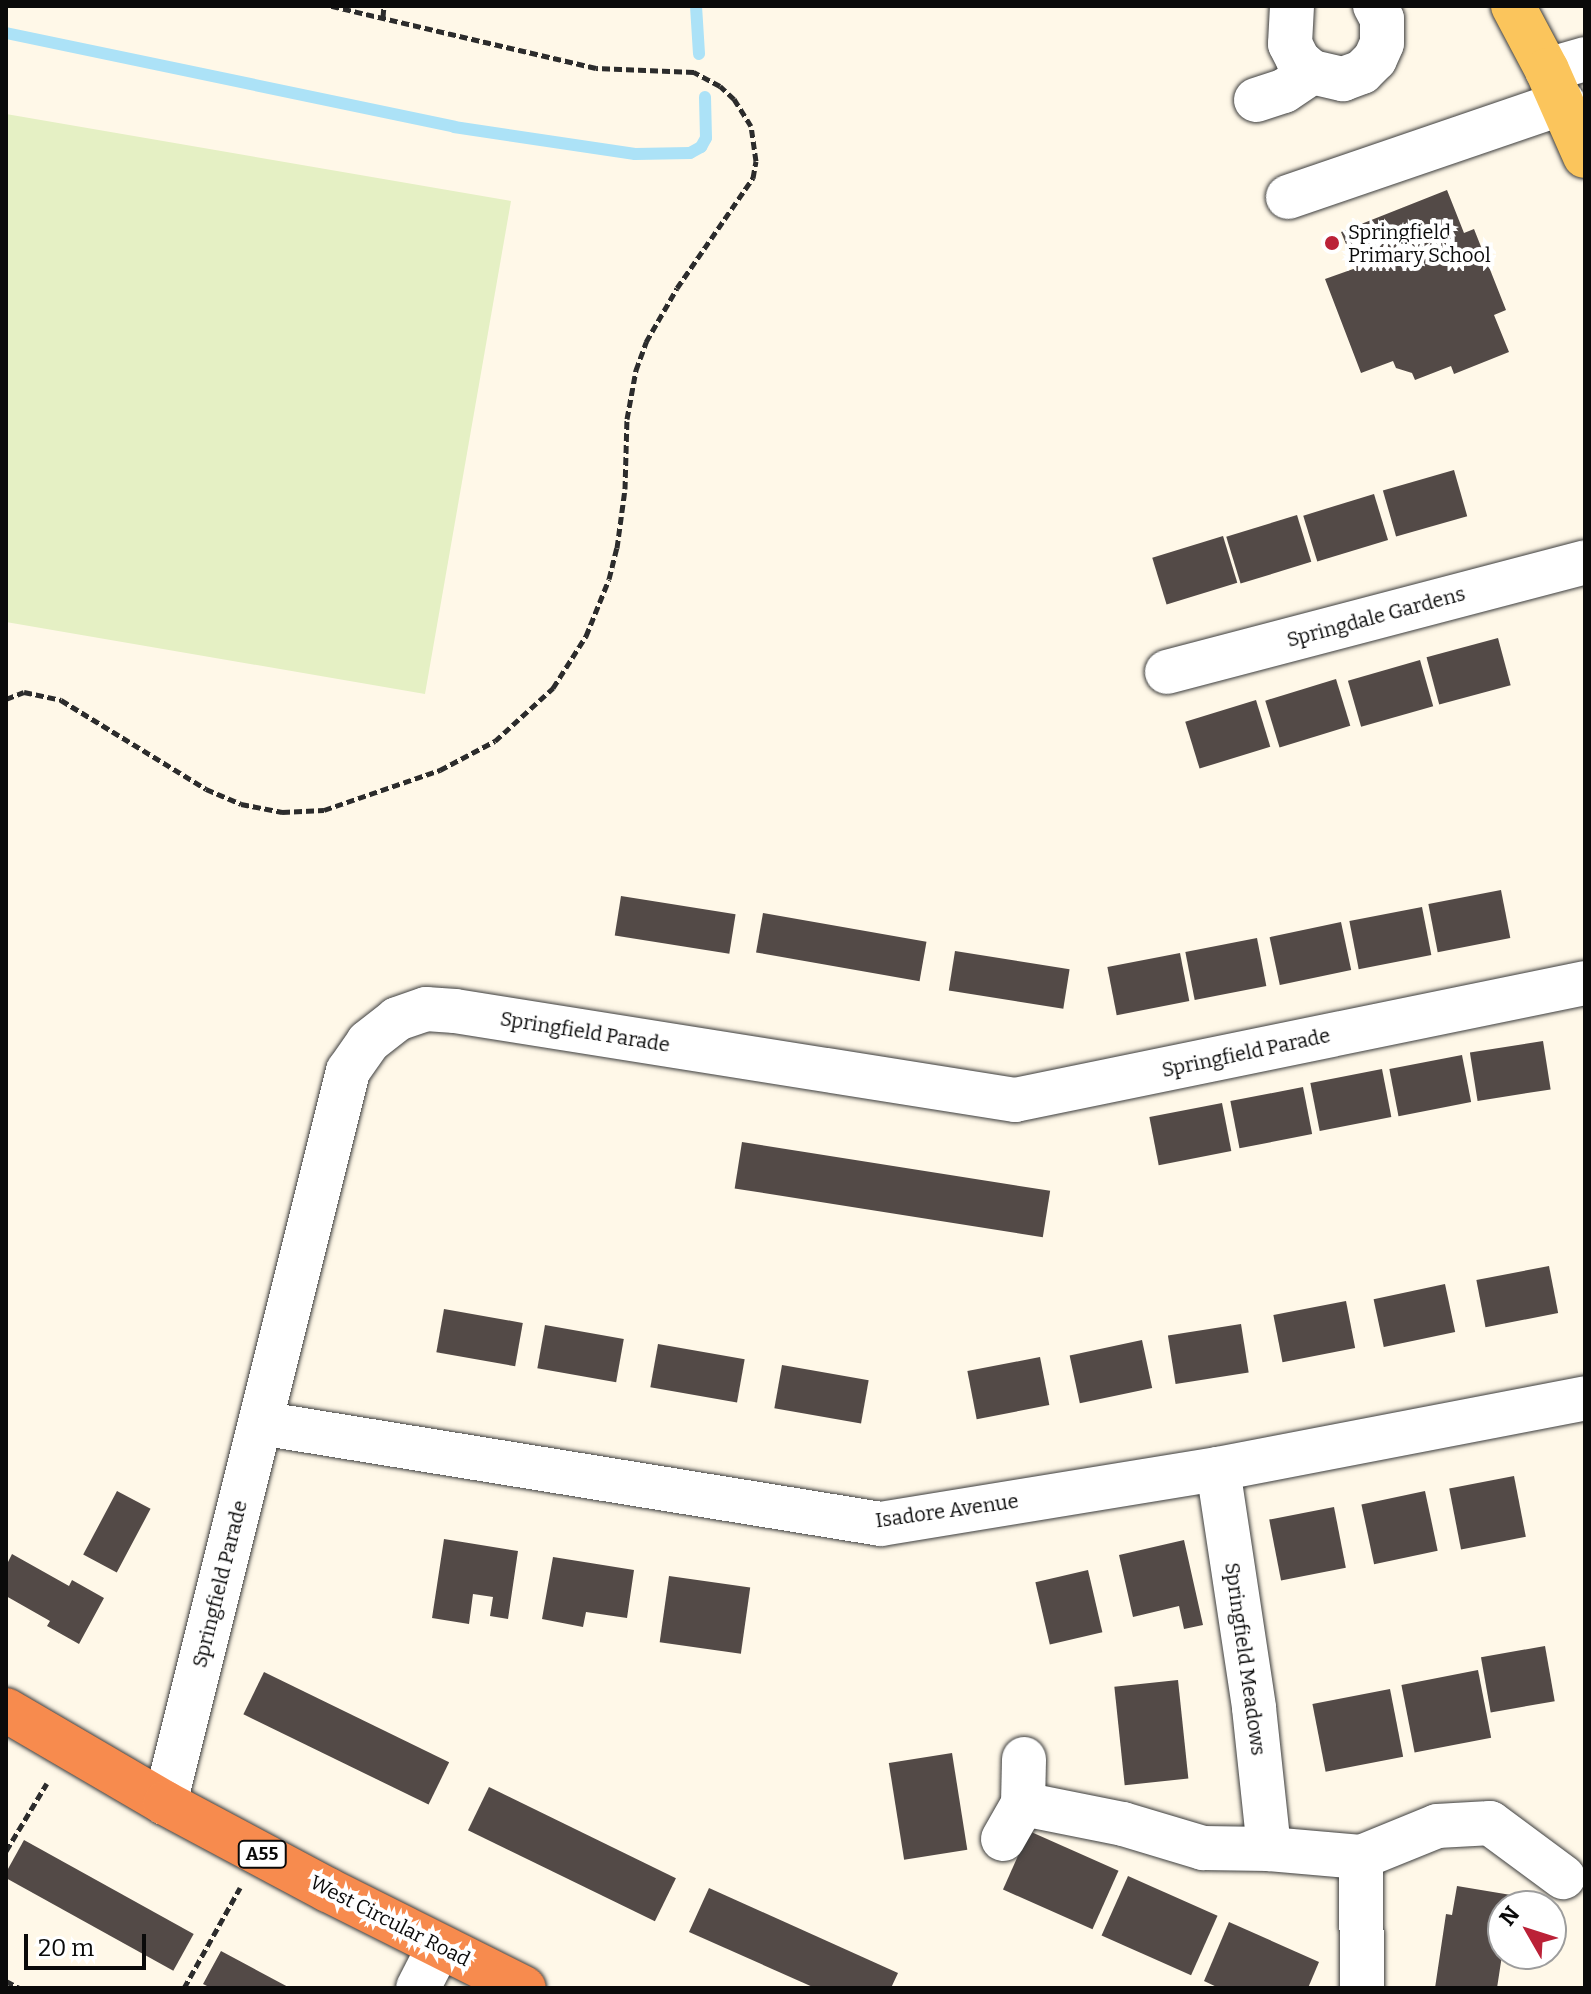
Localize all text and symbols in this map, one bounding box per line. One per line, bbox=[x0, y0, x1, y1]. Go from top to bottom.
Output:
place label: Springfield Primary School bbox=[1348, 220, 1491, 267]
marker: Springfield Primary School bbox=[1323, 234, 1341, 252]
street label: Springdale Gardens bbox=[1284, 582, 1468, 652]
street label: Springfield Parade bbox=[498, 1007, 672, 1057]
street label: Springfield Parade bbox=[1160, 1023, 1332, 1083]
street label: Isadore Avenue bbox=[874, 1489, 1020, 1533]
street label: Springfield Parade bbox=[188, 1498, 252, 1670]
street label: Springfield Meadows bbox=[1220, 1561, 1270, 1757]
road number: A55 bbox=[236, 1840, 288, 1868]
street label: West Circular Road bbox=[306, 1870, 474, 1972]
north arrow bbox=[1487, 1890, 1567, 1970]
text: N bbox=[1494, 1901, 1525, 1931]
scale bar bbox=[28, 1918, 150, 1968]
text: 20 m bbox=[38, 1934, 94, 1962]

